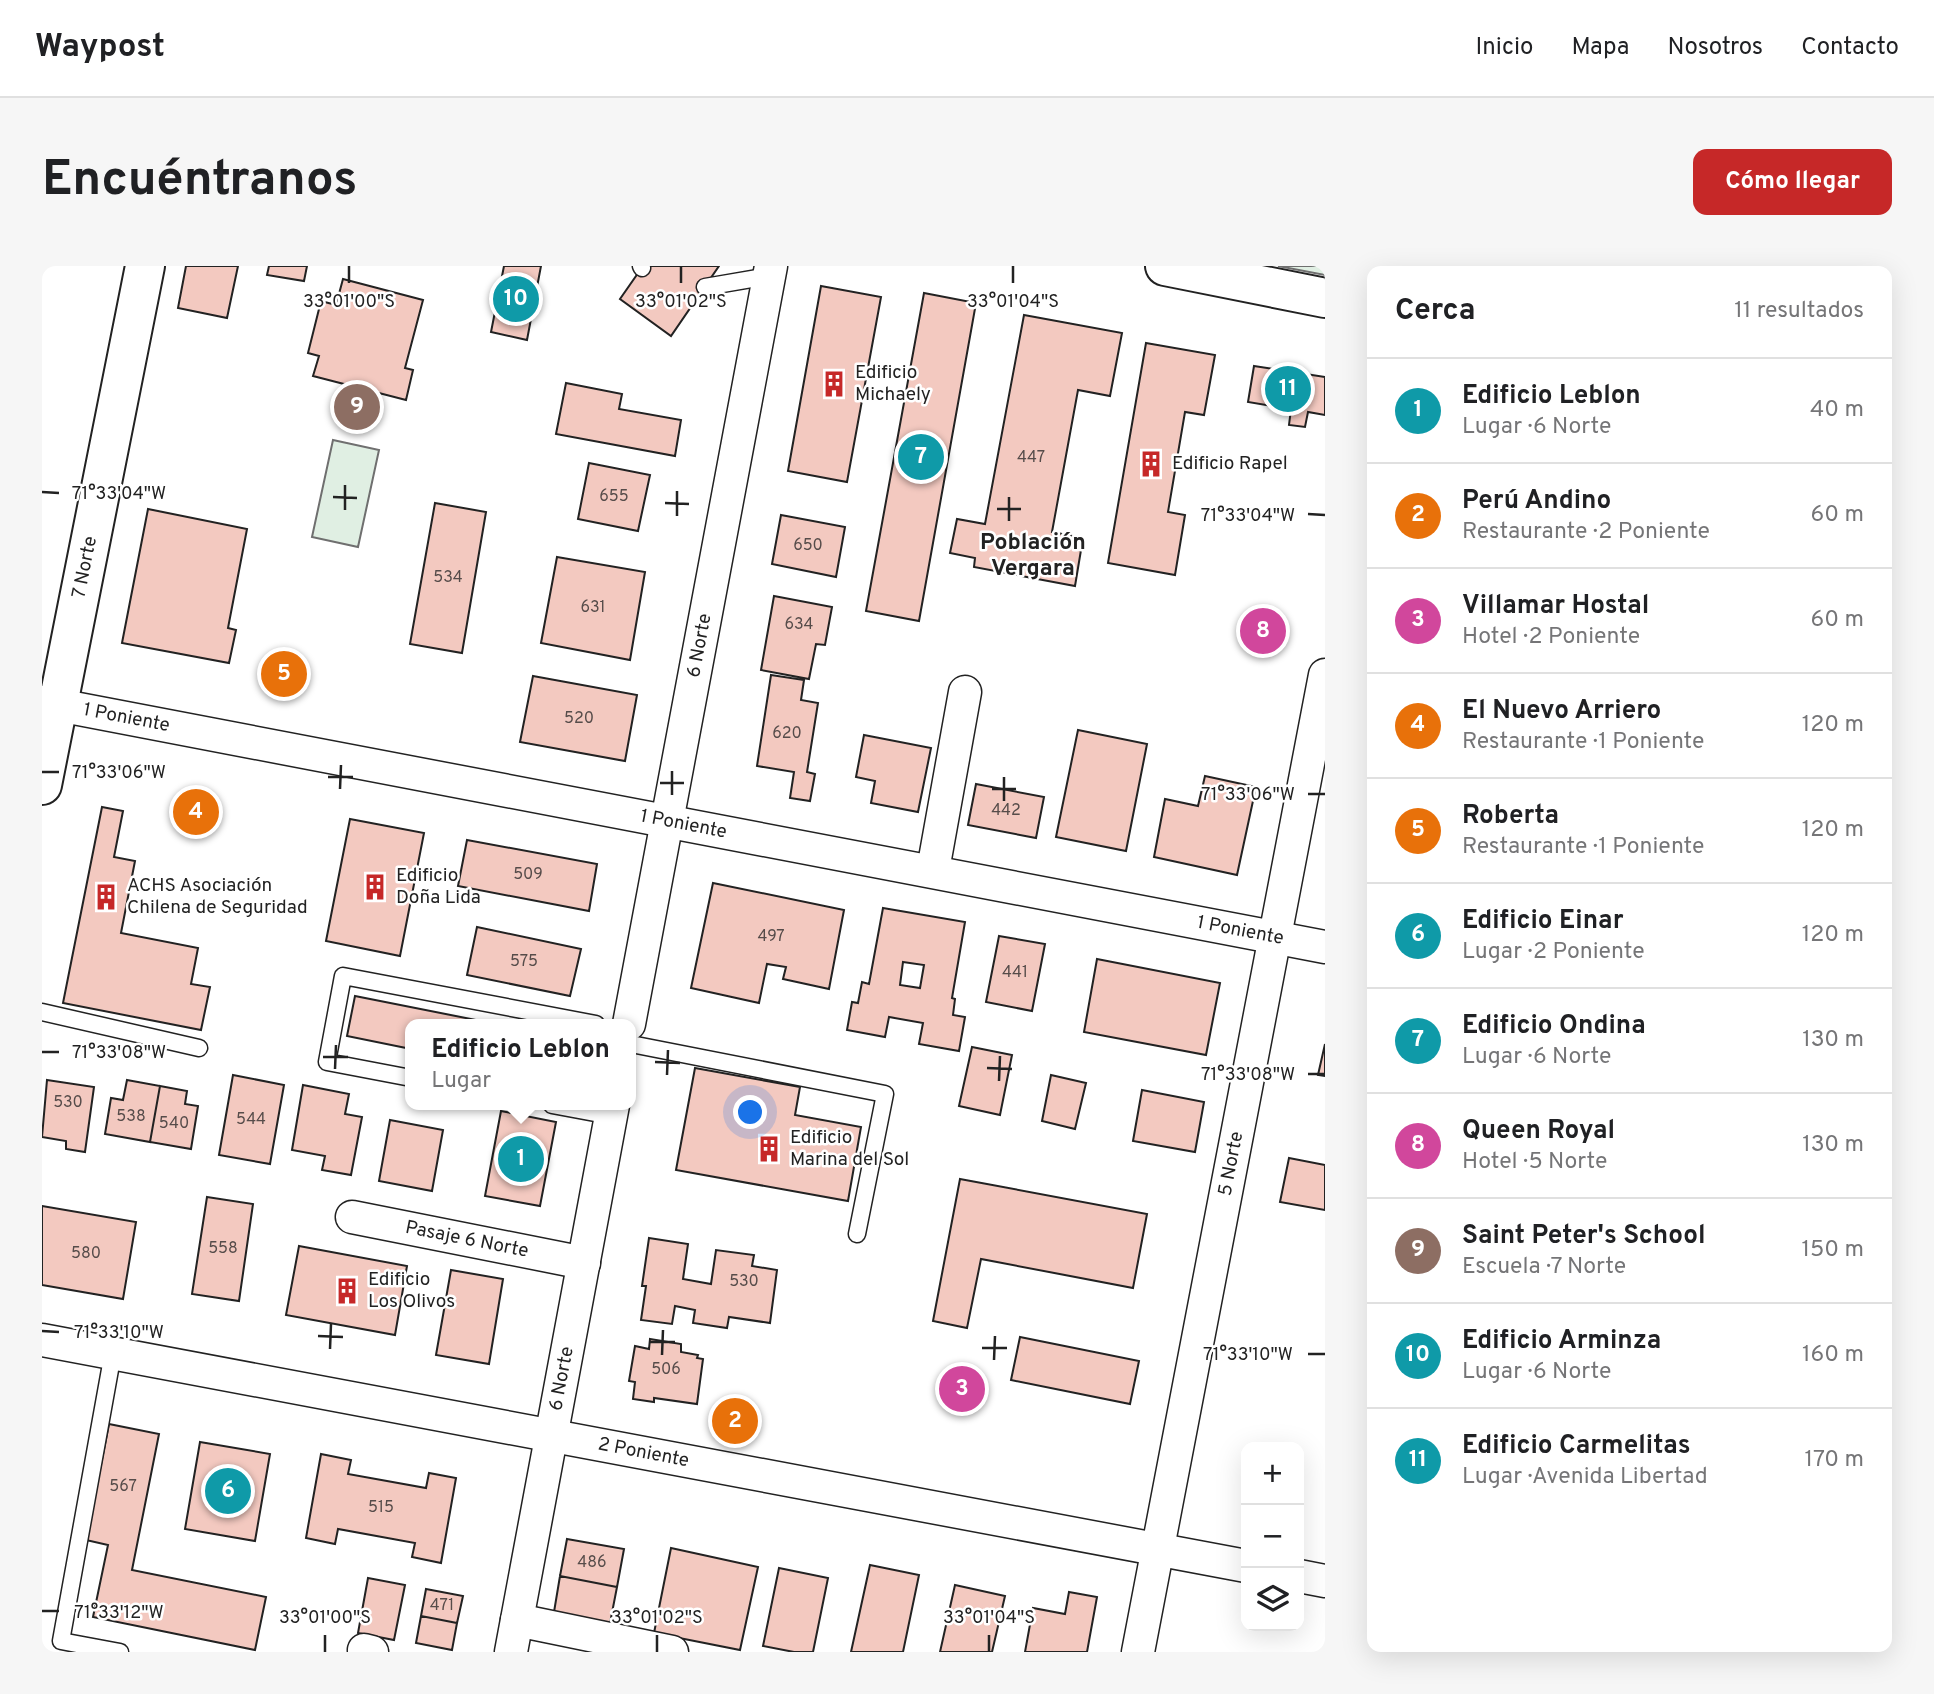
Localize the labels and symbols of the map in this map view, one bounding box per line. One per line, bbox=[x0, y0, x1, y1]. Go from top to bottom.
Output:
pin: 10 bbox=[493, 273, 539, 325]
text: 33°01'00"S bbox=[303, 291, 395, 314]
text: 33°01'02"S bbox=[635, 291, 727, 314]
text: 33°01'04"S bbox=[967, 291, 1059, 314]
place label: Edificio Michaely bbox=[855, 361, 931, 407]
pin: 11 bbox=[1265, 363, 1311, 415]
building icon: Edificio Michaely bbox=[819, 369, 849, 399]
pin: 9 bbox=[334, 381, 380, 433]
pin: 7 bbox=[898, 431, 944, 483]
house number: 447 bbox=[1017, 448, 1045, 468]
building icon: Edificio Rapel bbox=[1136, 449, 1166, 479]
place label: Edificio Rapel bbox=[1172, 452, 1288, 476]
text: 71°33'04"W bbox=[72, 483, 166, 506]
house number: 655 bbox=[599, 487, 629, 507]
text: 71°33'04"W bbox=[1201, 505, 1295, 528]
district label: Población Vergara bbox=[980, 529, 1086, 584]
street label: 7 Norte bbox=[67, 534, 103, 600]
house number: 650 bbox=[793, 536, 823, 556]
house number: 534 bbox=[433, 568, 463, 588]
house number: 631 bbox=[580, 598, 606, 618]
pin: 8 bbox=[1240, 605, 1286, 657]
street label: 6 Norte bbox=[682, 612, 718, 680]
house number: 634 bbox=[784, 615, 814, 635]
pin: 5 bbox=[261, 648, 307, 700]
street label: 1 Poniente bbox=[81, 698, 172, 738]
house number: 520 bbox=[564, 709, 594, 729]
house number: 620 bbox=[772, 724, 802, 744]
text: 71°33'06"W bbox=[72, 762, 166, 785]
text: 71°33'06"W bbox=[1201, 784, 1295, 807]
pin: 4 bbox=[173, 786, 219, 838]
house number: 442 bbox=[991, 801, 1021, 821]
street label: 1 Poniente bbox=[638, 804, 729, 844]
place label: Edificio Doña Lida bbox=[396, 864, 481, 910]
house number: 509 bbox=[513, 865, 543, 885]
building icon: Edificio Doña Lida bbox=[360, 872, 390, 902]
place label: ACHS Asociación Chilena de Seguridad bbox=[127, 874, 308, 920]
building icon: ACHS Asociación Chilena de Seguridad bbox=[91, 882, 121, 912]
street label: 1 Poniente bbox=[1195, 911, 1286, 951]
house number: 497 bbox=[757, 927, 785, 947]
house number: 575 bbox=[510, 952, 538, 972]
house number: 441 bbox=[1002, 963, 1028, 983]
text: 71°33'08"W bbox=[72, 1042, 166, 1065]
text: 71°33'08"W bbox=[1201, 1064, 1295, 1087]
house number: 530 bbox=[53, 1093, 83, 1113]
your location bbox=[733, 1095, 767, 1129]
house number: 538 bbox=[116, 1107, 146, 1127]
house number: 544 bbox=[236, 1110, 266, 1130]
house number: 540 bbox=[159, 1114, 189, 1134]
place label: Edificio Marina del Sol bbox=[790, 1126, 909, 1172]
street label: 5 Norte bbox=[1214, 1130, 1249, 1198]
pin: 1 bbox=[498, 1133, 544, 1185]
building icon: Edificio Marina del Sol bbox=[754, 1134, 784, 1164]
street label: Pasaje 6 Norte bbox=[403, 1216, 530, 1264]
house number: 558 bbox=[208, 1239, 238, 1259]
house number: 580 bbox=[71, 1244, 101, 1264]
place label: Edificio Los Olivos bbox=[368, 1268, 455, 1314]
house number: 530 bbox=[729, 1272, 759, 1292]
building icon: Edificio Los Olivos bbox=[332, 1276, 362, 1306]
text: 71°33'10"W bbox=[74, 1322, 164, 1345]
text: 71°33'10"W bbox=[1203, 1344, 1293, 1367]
street label: 6 Norte bbox=[544, 1345, 580, 1413]
house number: 506 bbox=[651, 1360, 681, 1380]
pin: 3 bbox=[939, 1363, 985, 1415]
pin: 2 bbox=[712, 1395, 758, 1447]
street label: 2 Poniente bbox=[596, 1433, 691, 1473]
pin: 6 bbox=[205, 1465, 251, 1517]
house number: 567 bbox=[109, 1477, 137, 1497]
house number: 515 bbox=[368, 1498, 394, 1518]
house number: 486 bbox=[577, 1553, 607, 1573]
house number: 471 bbox=[430, 1596, 454, 1616]
text: 71°33'12"W bbox=[74, 1602, 164, 1625]
text: 33°01'00"S bbox=[279, 1607, 371, 1630]
text: 33°01'02"S bbox=[611, 1607, 703, 1630]
text: 33°01'04"S bbox=[943, 1607, 1035, 1630]

